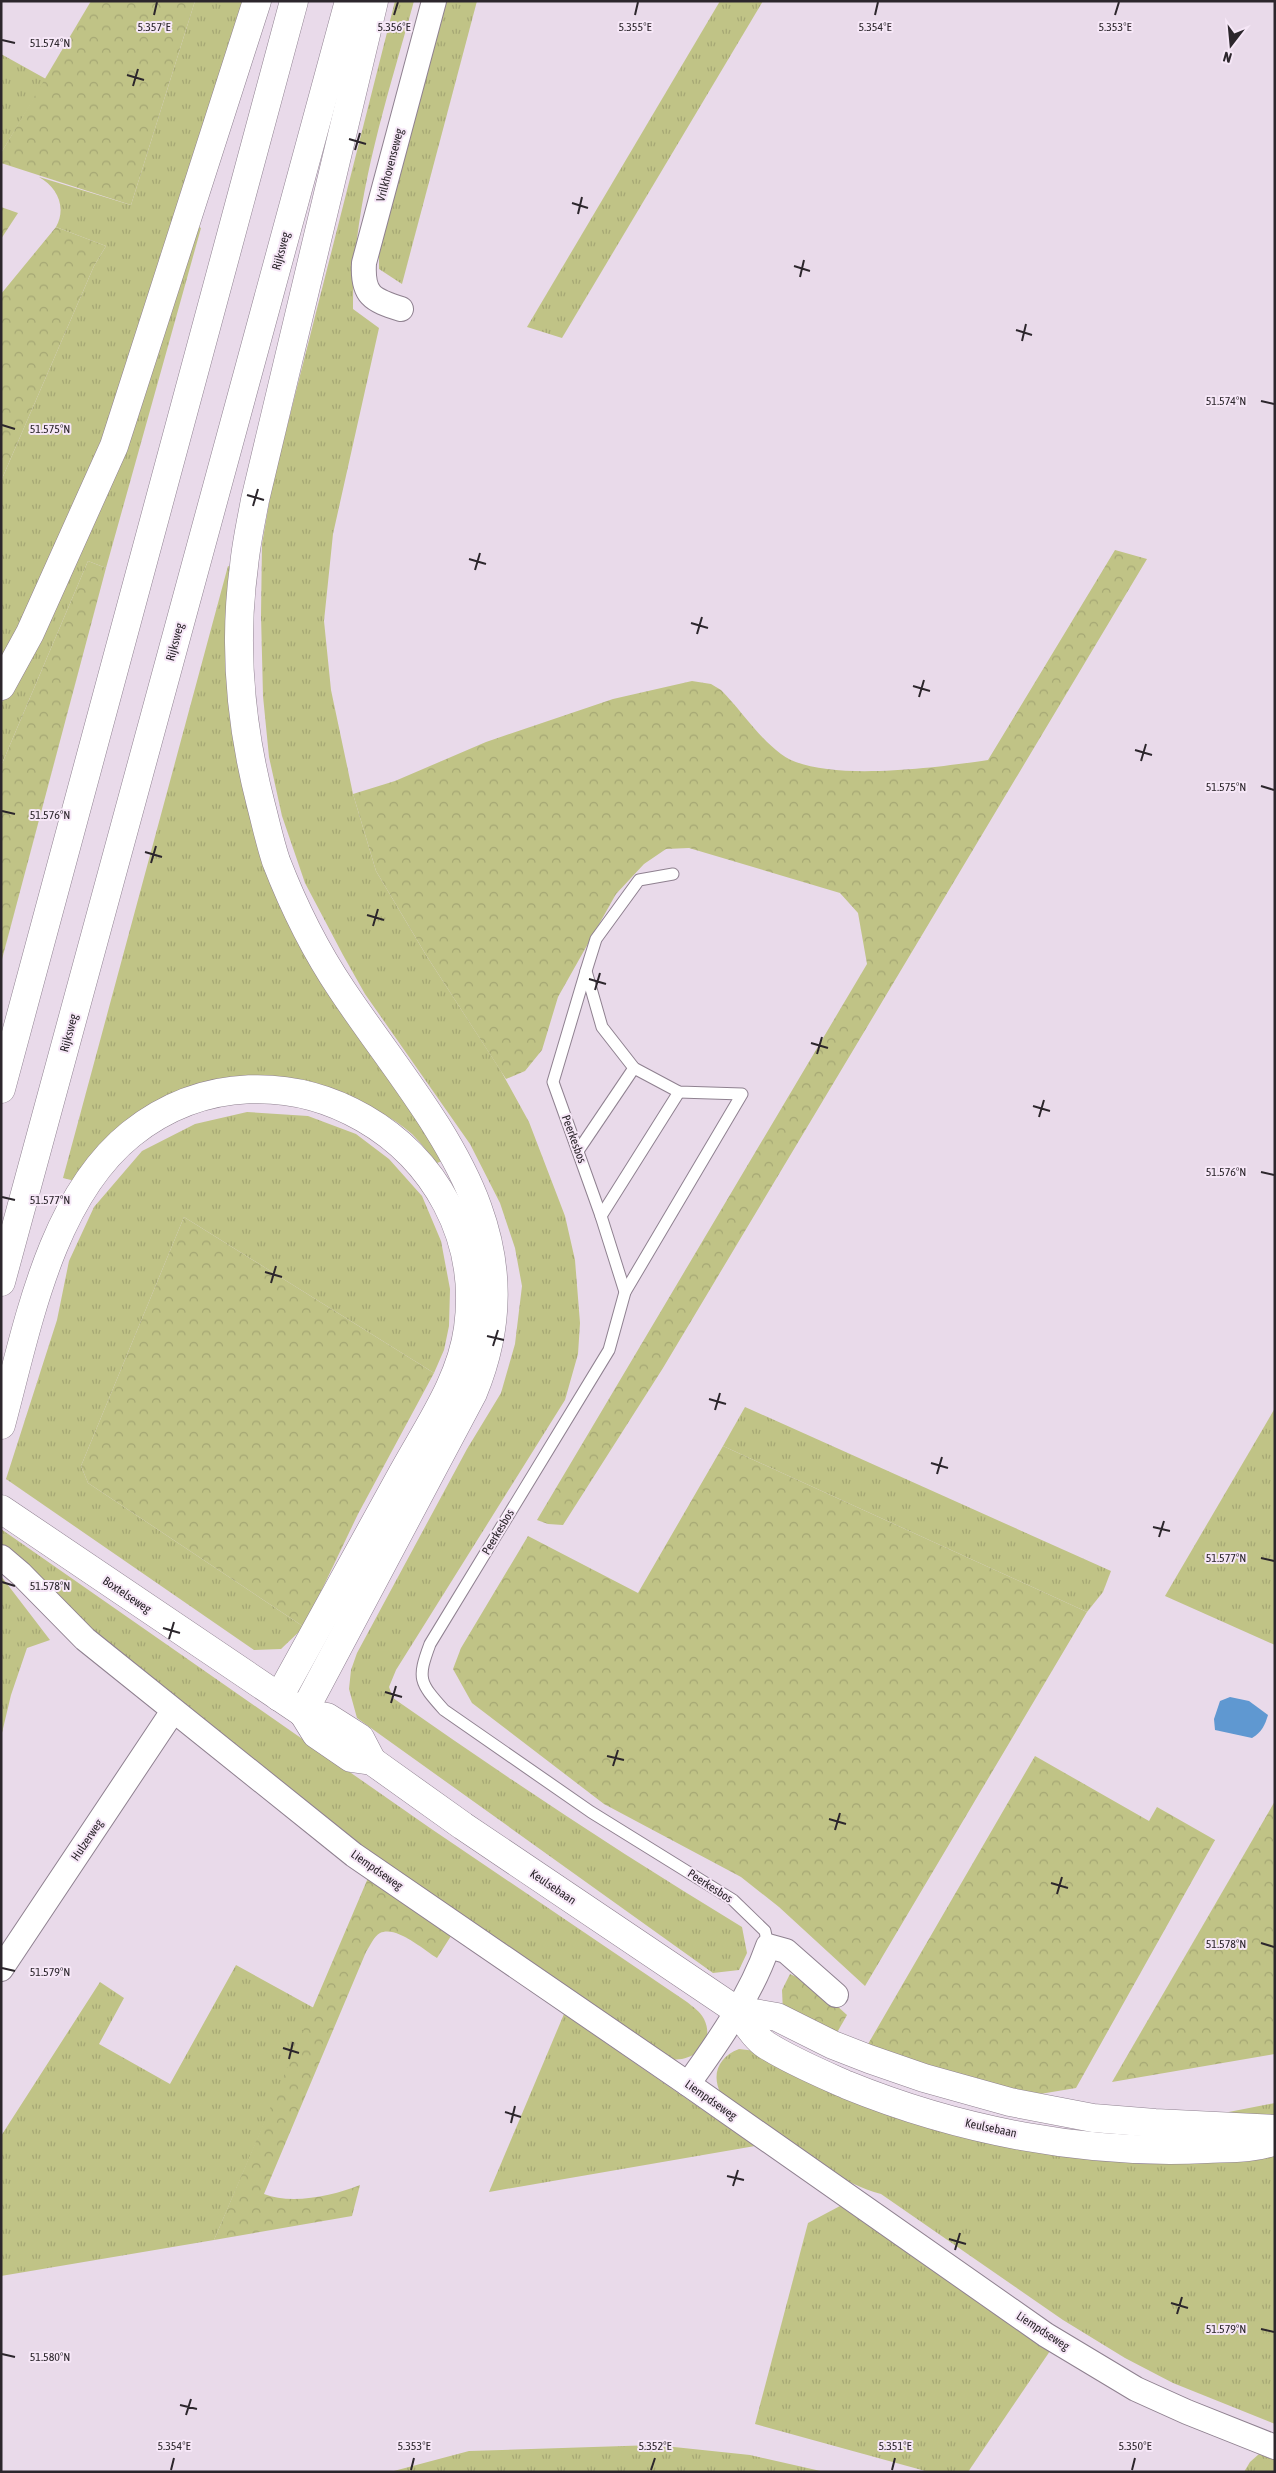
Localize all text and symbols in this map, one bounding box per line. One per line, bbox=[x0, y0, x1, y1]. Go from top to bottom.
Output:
text: 5.357°E bbox=[137, 20, 171, 34]
text: 5.356°E bbox=[377, 20, 411, 34]
text: 5.355°E bbox=[618, 20, 652, 34]
text: 5.354°E bbox=[858, 20, 892, 34]
text: 5.353°E bbox=[1098, 20, 1132, 34]
north arrow bbox=[1206, 20, 1256, 70]
text: 51.574°N bbox=[30, 36, 70, 50]
text: N bbox=[1221, 49, 1234, 66]
street label: Vrilkhovenseweg bbox=[373, 126, 407, 203]
street label: Rijksweg bbox=[269, 230, 293, 272]
text: 51.574°N bbox=[1206, 394, 1246, 408]
text: 51.575°N bbox=[30, 422, 70, 436]
street label: Rijksweg bbox=[163, 621, 187, 663]
text: 51.575°N bbox=[1206, 780, 1246, 794]
text: 51.576°N bbox=[30, 808, 70, 822]
street label: Rijksweg bbox=[57, 1012, 81, 1054]
street label: Peerkesbos bbox=[559, 1113, 589, 1165]
text: 51.576°N bbox=[1206, 1165, 1246, 1179]
text: 51.577°N bbox=[30, 1193, 70, 1207]
street label: Peerkesbos bbox=[479, 1507, 517, 1557]
text: 51.577°N bbox=[1206, 1551, 1246, 1565]
street label: Boxtelseweg bbox=[100, 1574, 155, 1617]
text: 51.578°N bbox=[30, 1579, 70, 1593]
street label: Hulzerweg bbox=[68, 1816, 106, 1863]
street label: Liempdseweg bbox=[348, 1847, 406, 1893]
street label: Peerkesbos bbox=[685, 1866, 735, 1906]
street label: Keulsebaan bbox=[527, 1867, 579, 1907]
text: 51.578°N bbox=[1206, 1937, 1246, 1951]
text: 51.579°N bbox=[30, 1965, 70, 1979]
street label: Liempdseweg bbox=[682, 2077, 740, 2123]
street label: Keulsebaan bbox=[964, 2116, 1018, 2140]
street label: Liempdseweg bbox=[1014, 2309, 1073, 2354]
text: 51.579°N bbox=[1206, 2322, 1246, 2336]
text: 51.580°N bbox=[30, 2350, 70, 2364]
text: 5.354°E bbox=[157, 2439, 191, 2453]
text: 5.353°E bbox=[397, 2439, 431, 2453]
text: 5.352°E bbox=[638, 2439, 672, 2453]
text: 5.351°E bbox=[878, 2439, 912, 2453]
text: 5.350°E bbox=[1118, 2439, 1152, 2453]

